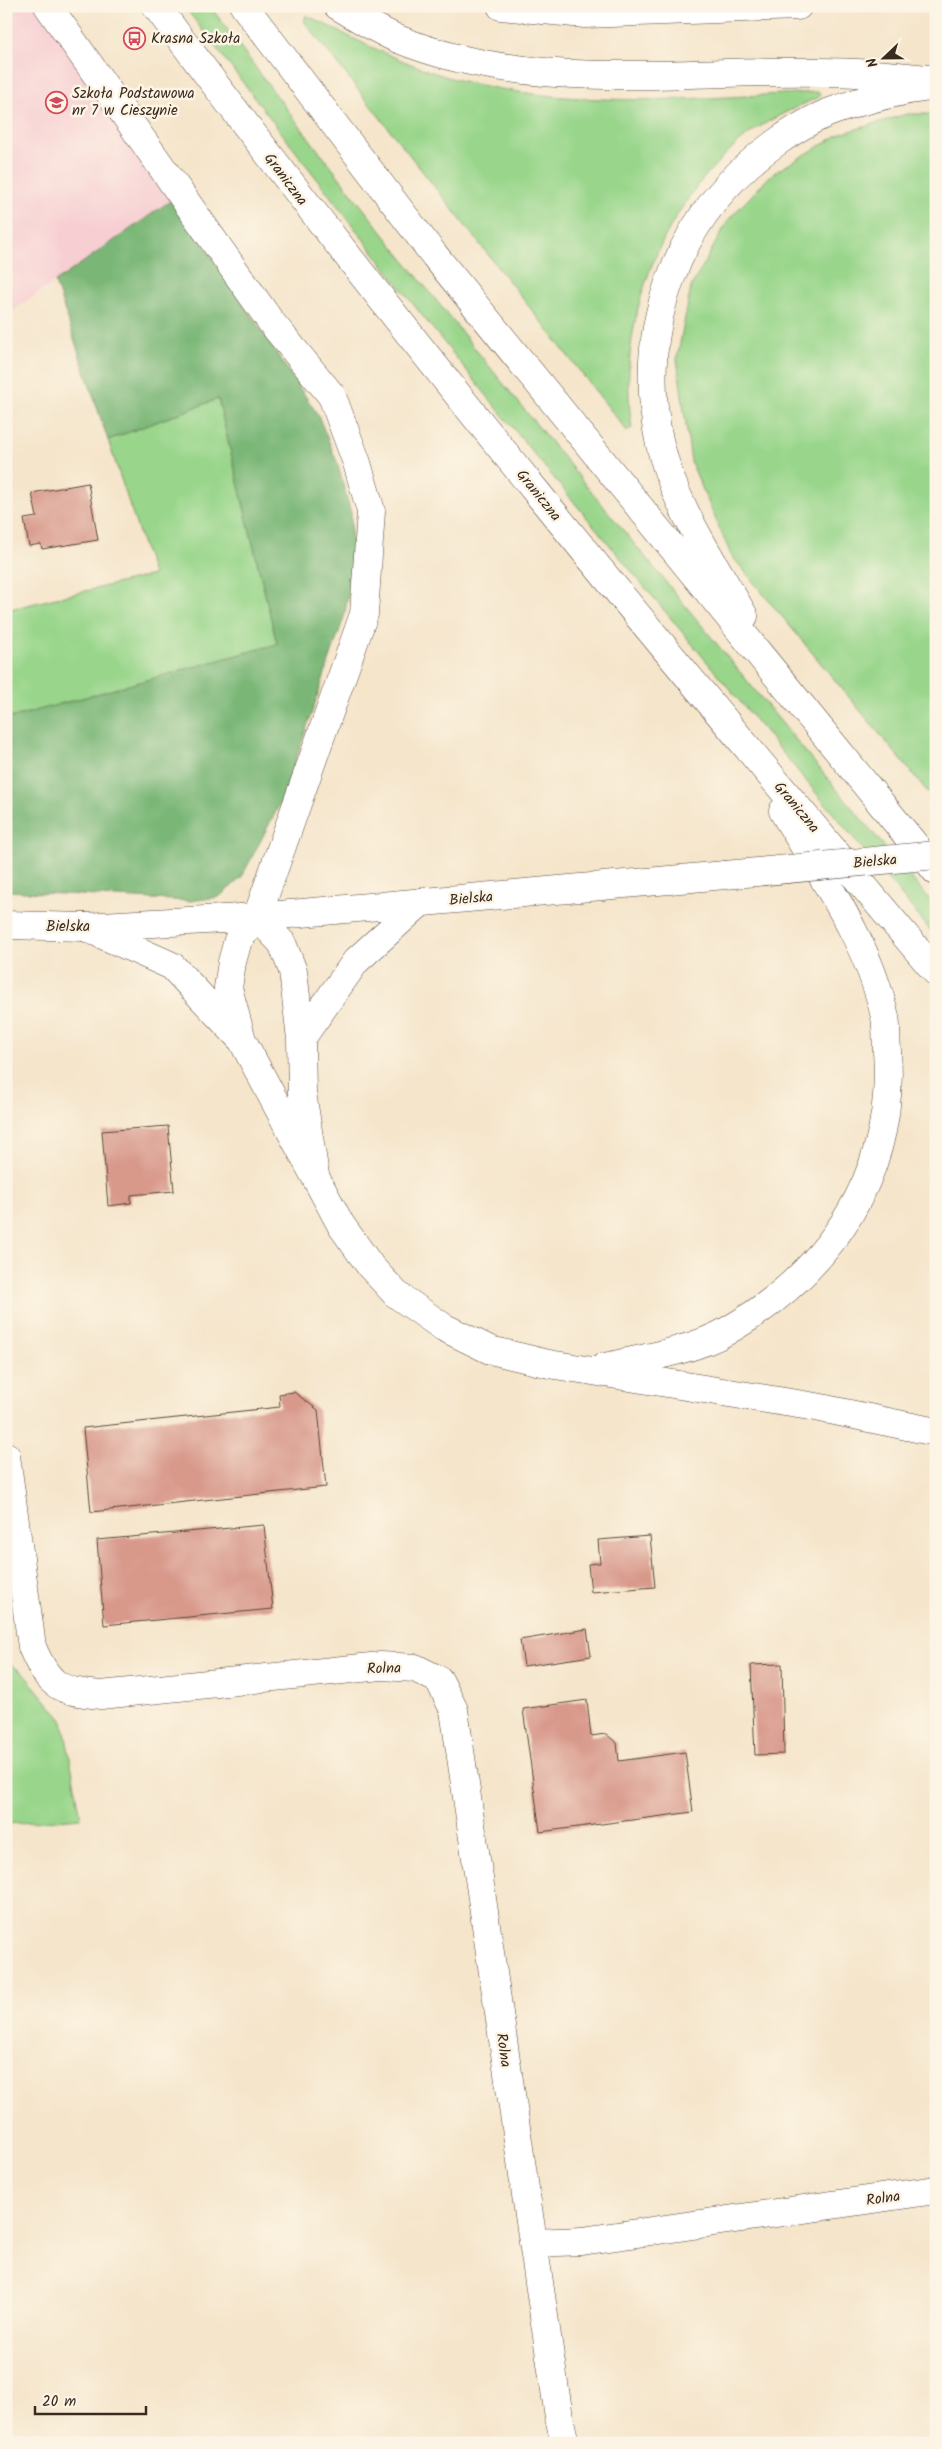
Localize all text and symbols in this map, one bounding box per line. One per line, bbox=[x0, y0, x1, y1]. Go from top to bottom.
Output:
bus stop icon: Krasna Szkoła bbox=[123, 26, 147, 50]
place label: Krasna Szkoła bbox=[151, 27, 240, 51]
north arrow bbox=[860, 32, 910, 82]
text: N bbox=[861, 54, 885, 71]
place label: Szkoła Podstawowa nr 7 w Cieszynie bbox=[72, 82, 195, 123]
school or university icon: Szkoła Podstawowa nr 7 w Cieszynie bbox=[44, 90, 68, 114]
street label: Graniczna bbox=[257, 148, 313, 211]
street label: Graniczna bbox=[510, 464, 567, 527]
street label: Graniczna bbox=[767, 777, 825, 839]
street label: Bielska bbox=[852, 848, 898, 876]
street label: Bielska bbox=[448, 885, 494, 913]
street label: Bielska bbox=[46, 915, 90, 939]
street label: Rolna bbox=[366, 1656, 402, 1682]
street label: Rolna bbox=[489, 2032, 517, 2069]
street label: Rolna bbox=[865, 2185, 902, 2213]
scale bar bbox=[35, 2384, 146, 2416]
text: 20 m bbox=[42, 2390, 76, 2414]

